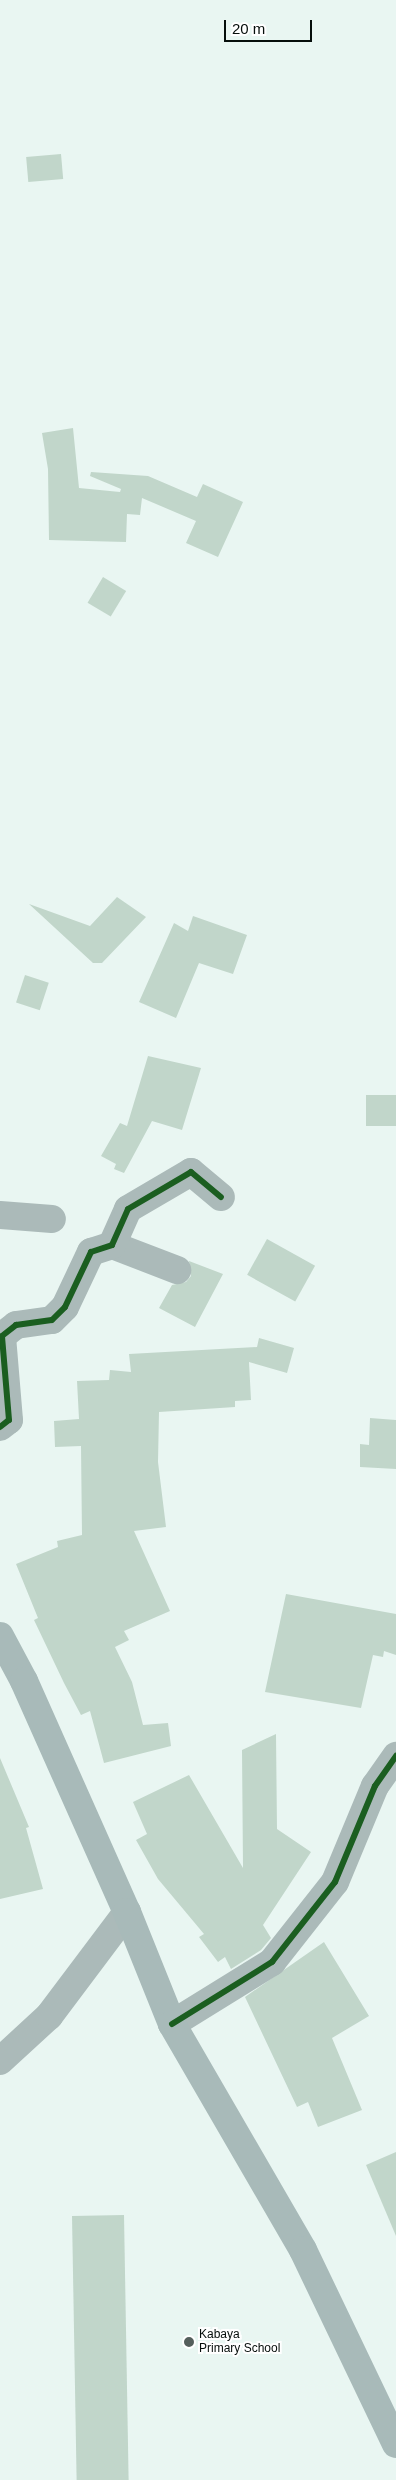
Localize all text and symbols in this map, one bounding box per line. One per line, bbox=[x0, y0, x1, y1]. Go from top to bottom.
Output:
scale bar bbox=[226, 10, 314, 42]
text: 20 m bbox=[232, 20, 265, 37]
place label: Kabaya Primary School bbox=[199, 2328, 280, 2356]
marker: Kabaya Primary School bbox=[183, 2336, 195, 2348]

